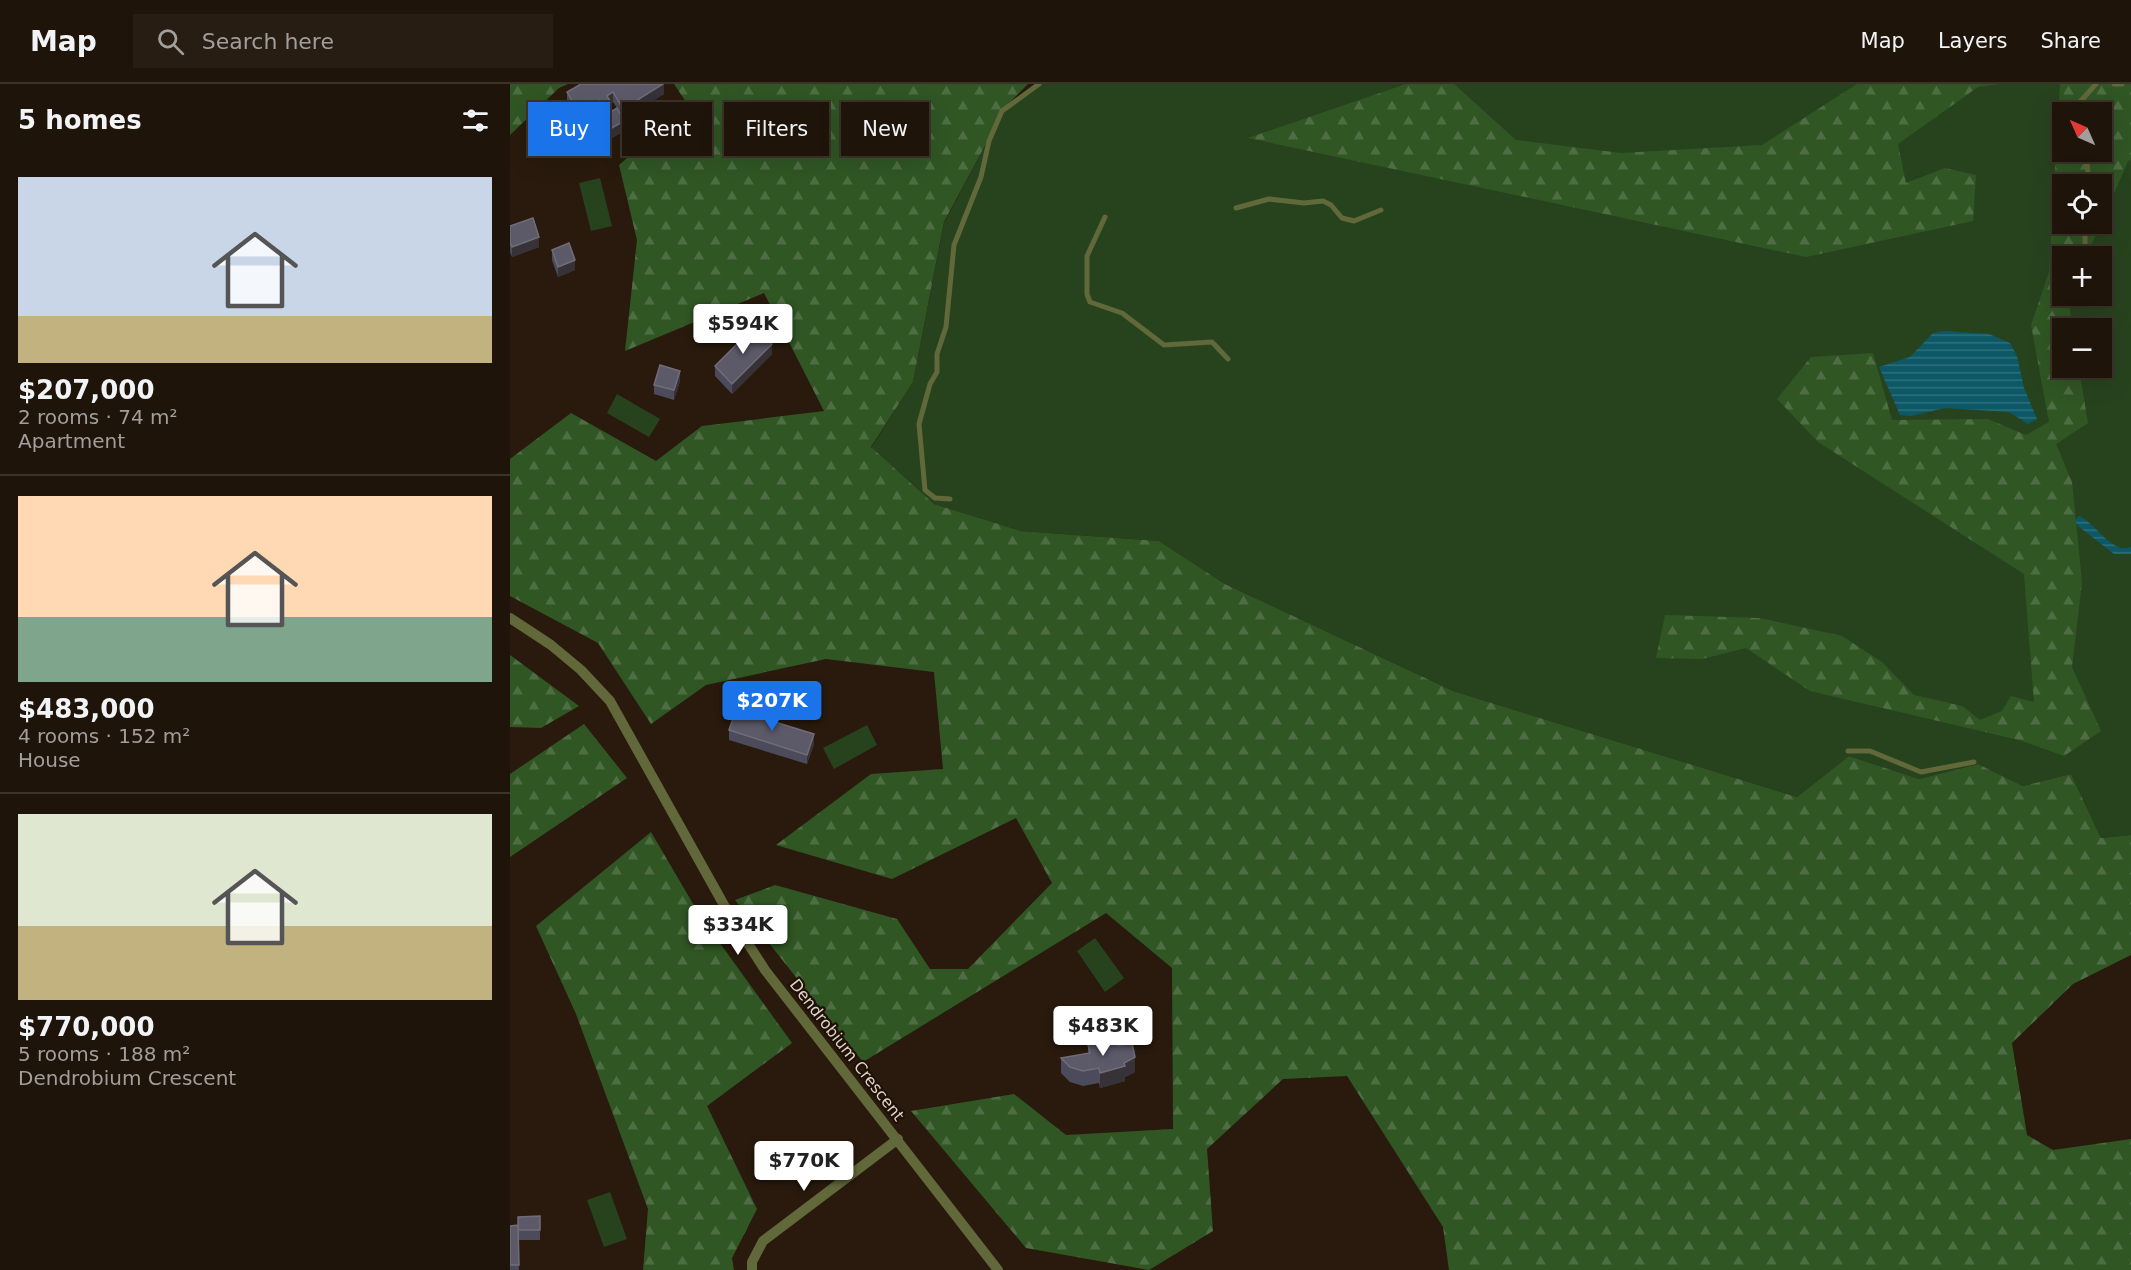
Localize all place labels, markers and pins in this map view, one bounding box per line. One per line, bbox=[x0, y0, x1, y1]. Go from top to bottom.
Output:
pin: $594K bbox=[701, 304, 785, 355]
pin: $207K bbox=[730, 681, 814, 732]
pin: $334K bbox=[696, 905, 780, 956]
pin: $483K bbox=[1061, 1006, 1145, 1057]
pin: $770K bbox=[762, 1141, 846, 1192]

